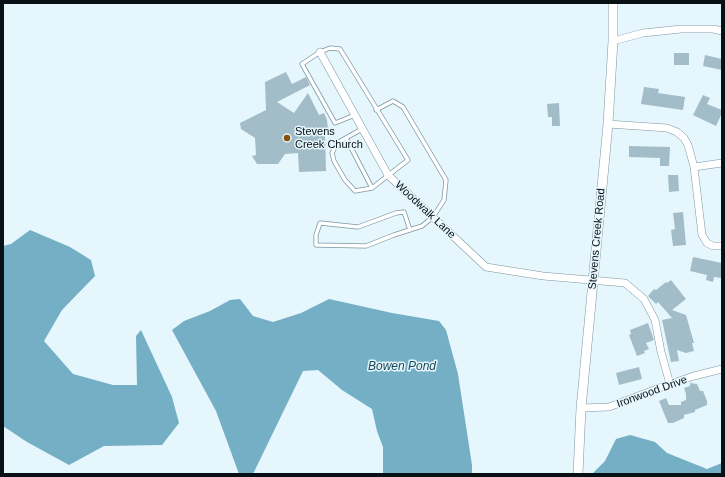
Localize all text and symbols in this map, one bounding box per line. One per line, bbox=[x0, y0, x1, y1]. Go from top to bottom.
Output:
place label: Stevens Creek Church bbox=[295, 125, 363, 151]
marker: Stevens Creek Church bbox=[282, 133, 292, 143]
street label: Woodwalk Lane bbox=[392, 179, 458, 241]
street label: Stevens Creek Road bbox=[586, 188, 608, 290]
water label: Bowen Pond bbox=[368, 360, 436, 374]
street label: Ironwood Drive bbox=[615, 373, 689, 411]

